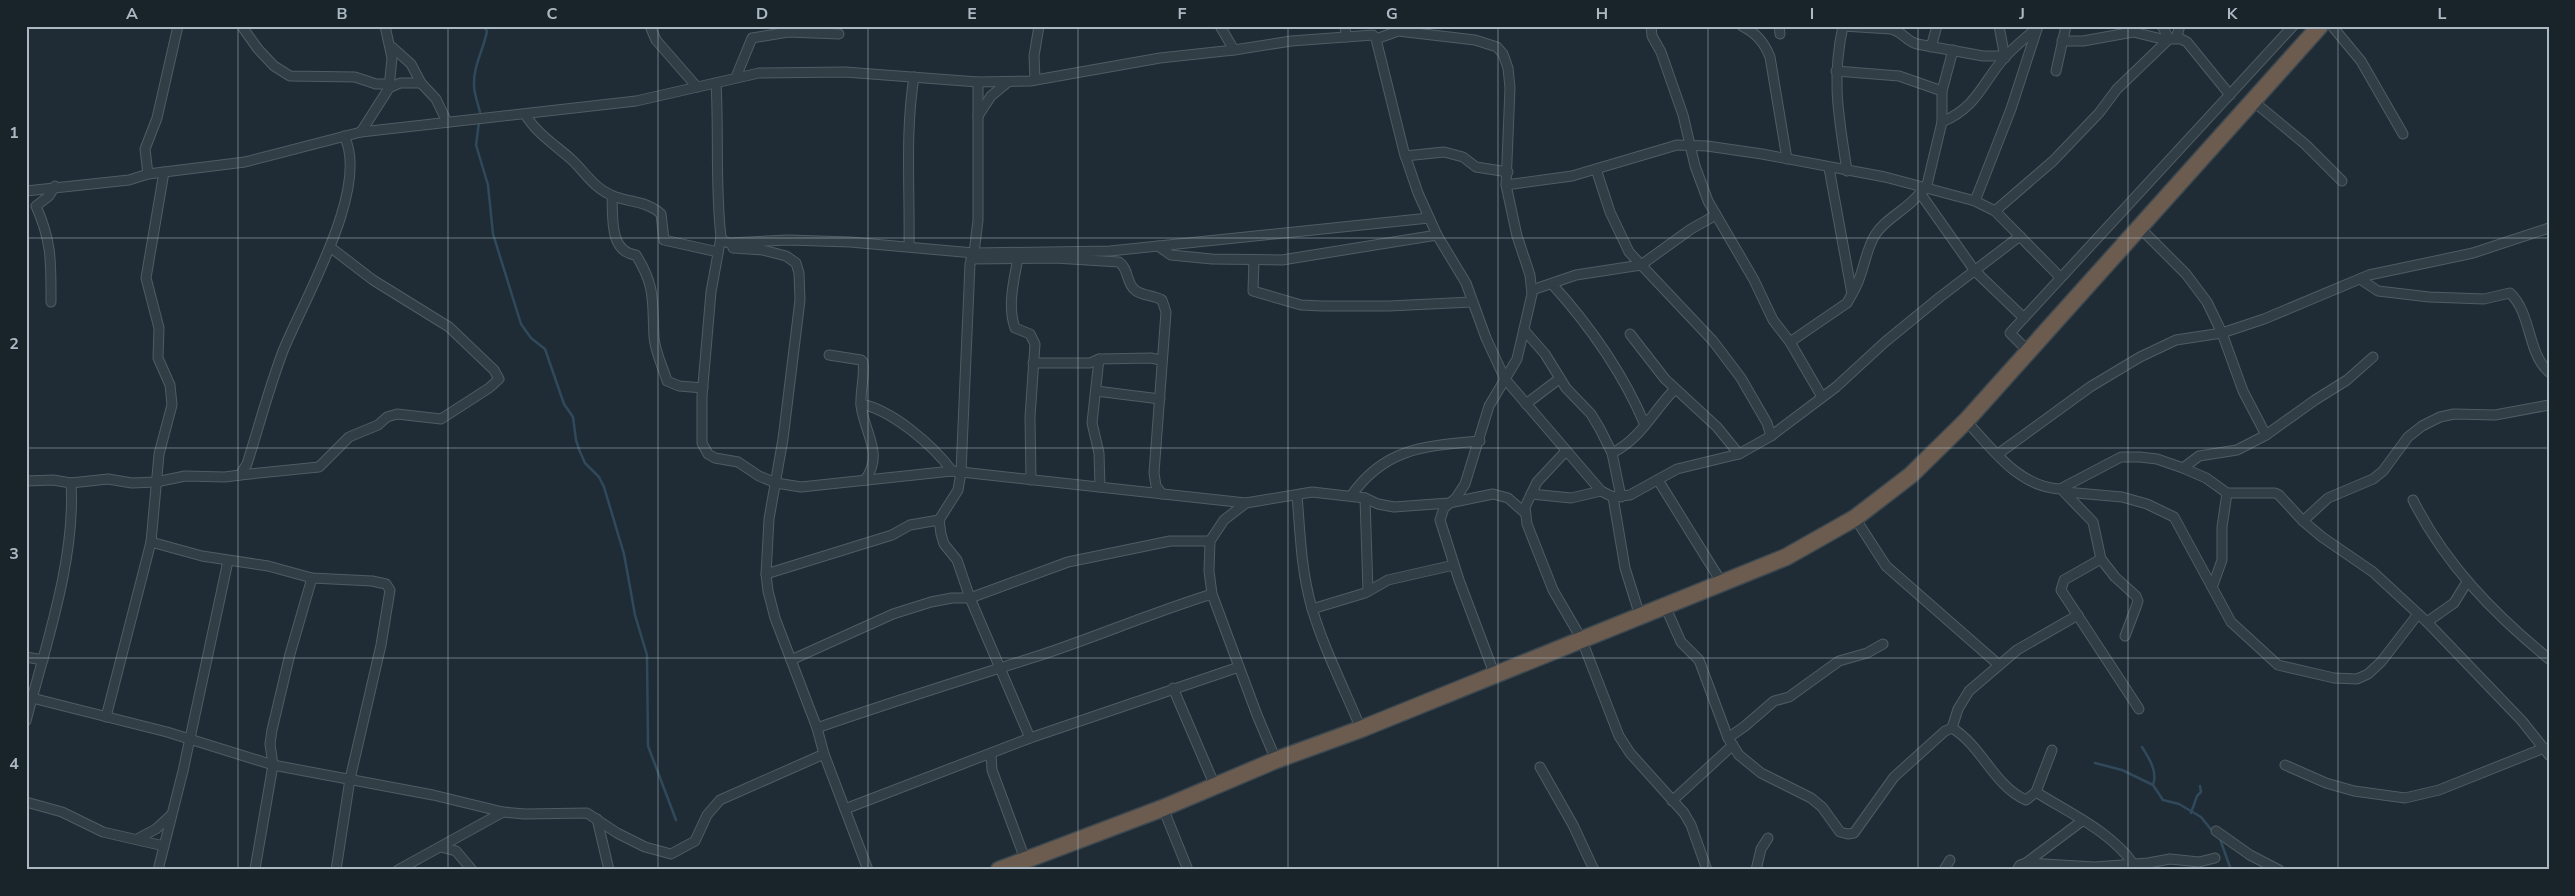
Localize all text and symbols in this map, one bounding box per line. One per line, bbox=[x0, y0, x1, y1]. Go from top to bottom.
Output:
text: A bbox=[126, 3, 138, 25]
text: B bbox=[336, 3, 348, 25]
text: C bbox=[547, 3, 558, 25]
text: D bbox=[756, 3, 768, 25]
text: E bbox=[967, 3, 977, 25]
text: F bbox=[1178, 3, 1187, 25]
text: G bbox=[1386, 3, 1398, 25]
text: H bbox=[1596, 3, 1608, 25]
text: I bbox=[1810, 3, 1814, 25]
text: J bbox=[2018, 3, 2025, 25]
text: K bbox=[2227, 3, 2239, 25]
text: L bbox=[2438, 3, 2447, 25]
text: 1 bbox=[9, 122, 19, 144]
text: 2 bbox=[9, 333, 19, 355]
text: 3 bbox=[9, 543, 19, 565]
text: 4 bbox=[9, 753, 19, 775]

